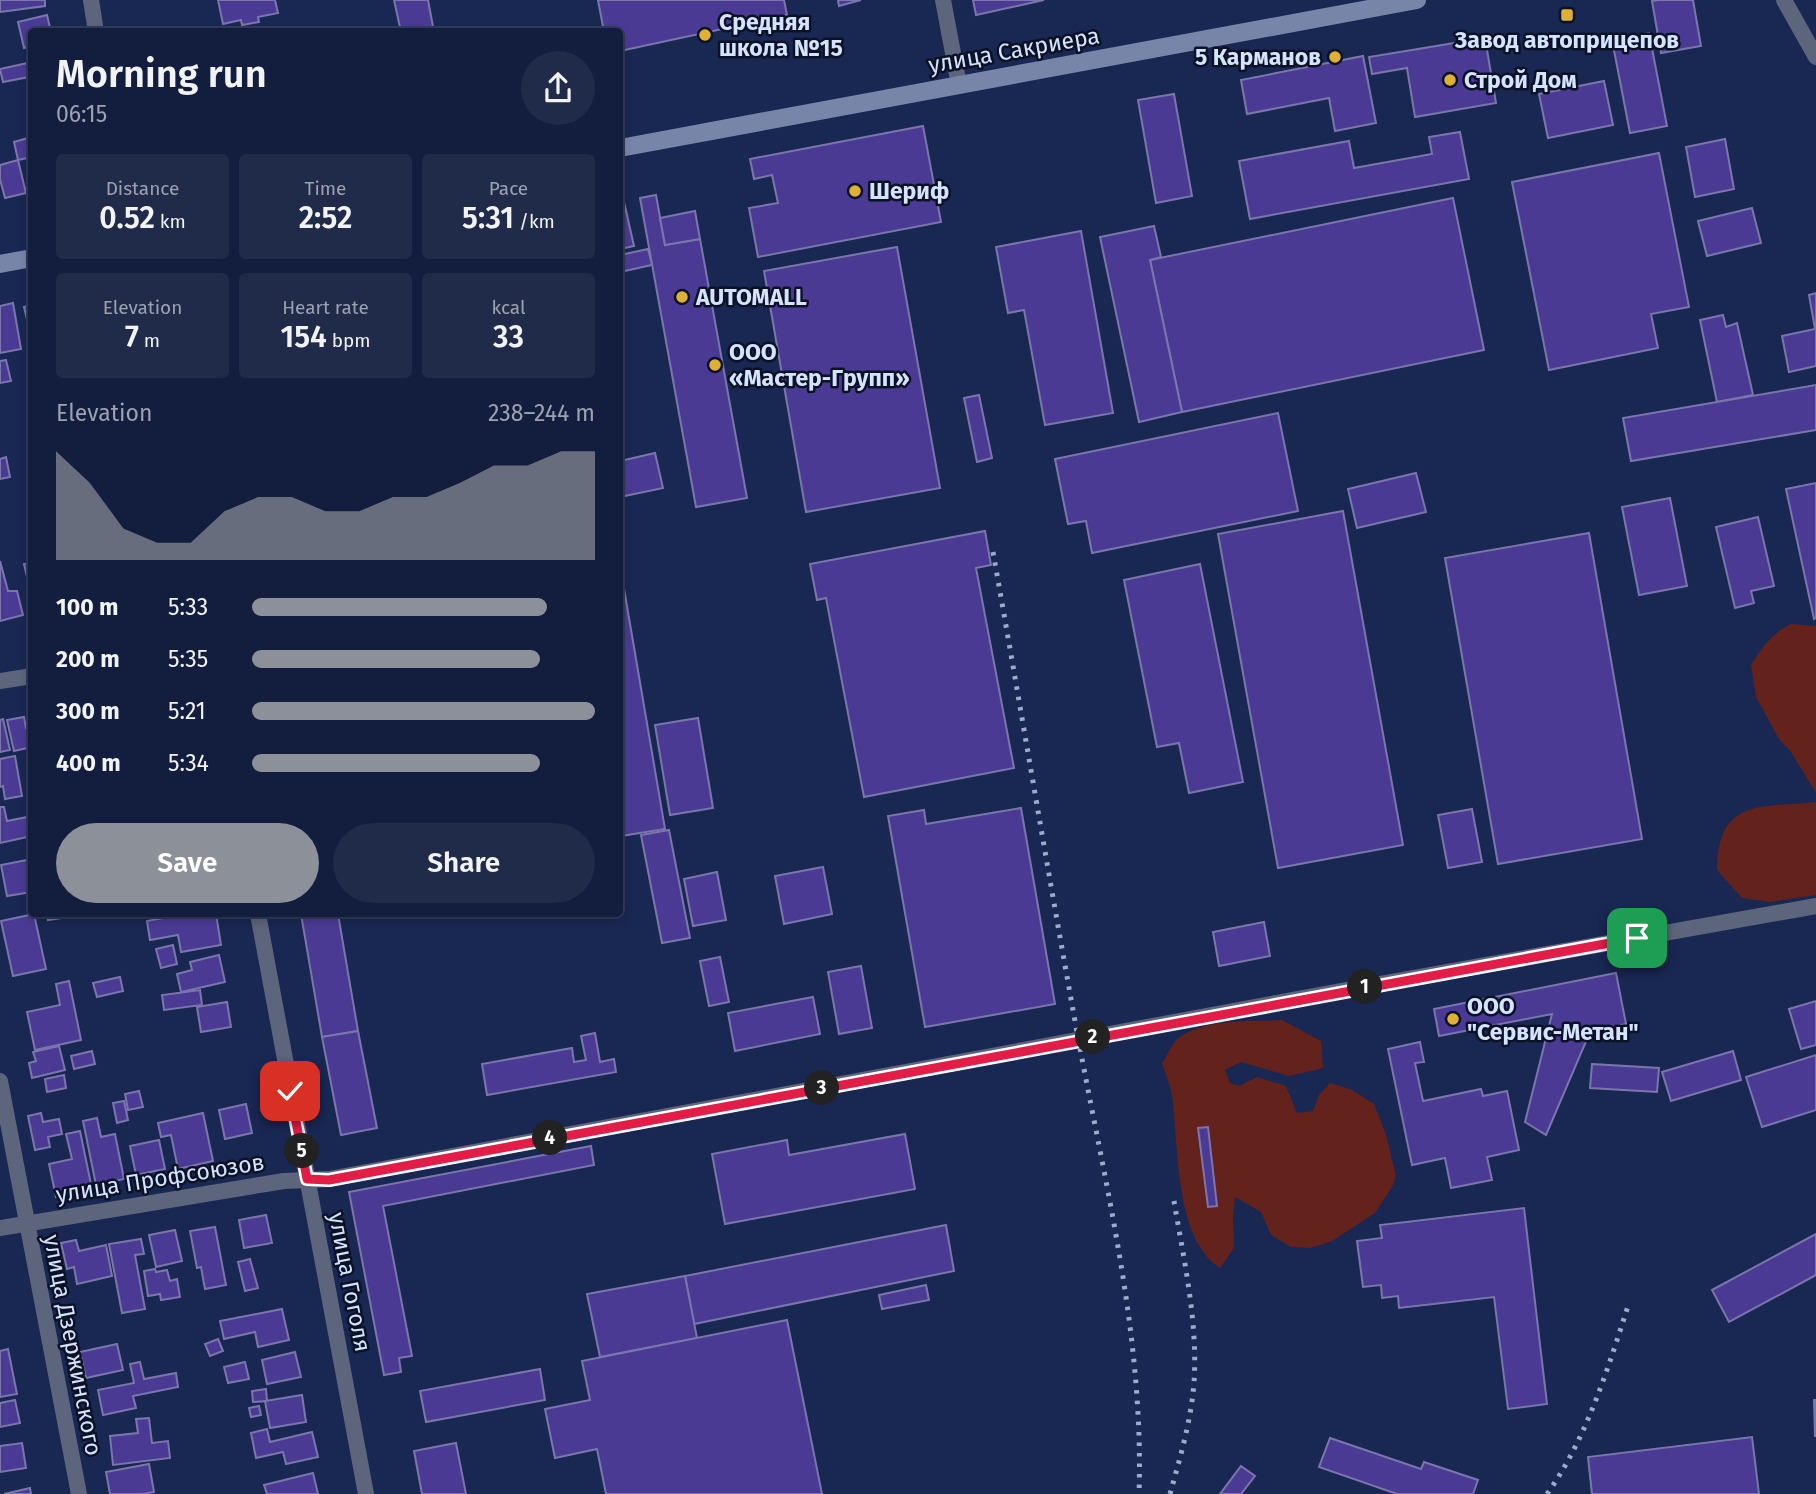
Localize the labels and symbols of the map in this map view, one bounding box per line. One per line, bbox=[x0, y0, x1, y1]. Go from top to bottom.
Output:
marker: Завод автоприцепов bbox=[1559, 7, 1575, 23]
place label: Средняя школа №15 bbox=[719, 8, 843, 62]
street label: улица Сакриера bbox=[926, 21, 1102, 79]
place label: Завод автоприцепов bbox=[1454, 26, 1679, 54]
marker: Средняя школа №15 bbox=[697, 27, 713, 43]
place label: 5 Карманов bbox=[1195, 43, 1321, 71]
marker: 5 Карманов bbox=[1327, 49, 1343, 65]
place label: Строй Дом bbox=[1464, 66, 1577, 94]
marker: Строй Дом bbox=[1442, 72, 1458, 88]
place label: Шериф bbox=[869, 177, 949, 205]
marker: Шериф bbox=[847, 183, 863, 199]
place label: AUTOMALL bbox=[695, 283, 807, 311]
marker: AUTOMALL bbox=[674, 289, 690, 305]
place label: ООО «Мастер-Групп» bbox=[729, 338, 910, 392]
marker: ООО «Мастер-Групп» bbox=[707, 357, 723, 373]
pin bbox=[1607, 908, 1667, 968]
pin: 1 bbox=[1348, 970, 1382, 1004]
place label: ООО "Сервис-Метан" bbox=[1467, 992, 1639, 1046]
marker: ООО "Сервис-Метан" bbox=[1445, 1011, 1461, 1027]
pin: 2 bbox=[1076, 1020, 1110, 1054]
pin bbox=[260, 1061, 320, 1121]
pin: 3 bbox=[804, 1070, 840, 1106]
pin: 4 bbox=[532, 1120, 568, 1156]
pin: 5 bbox=[284, 1134, 320, 1168]
street label: улица Профсоюзов bbox=[54, 1148, 266, 1208]
street label: улица Гоголя bbox=[323, 1210, 377, 1354]
street label: улица Дзержинского bbox=[38, 1232, 108, 1458]

